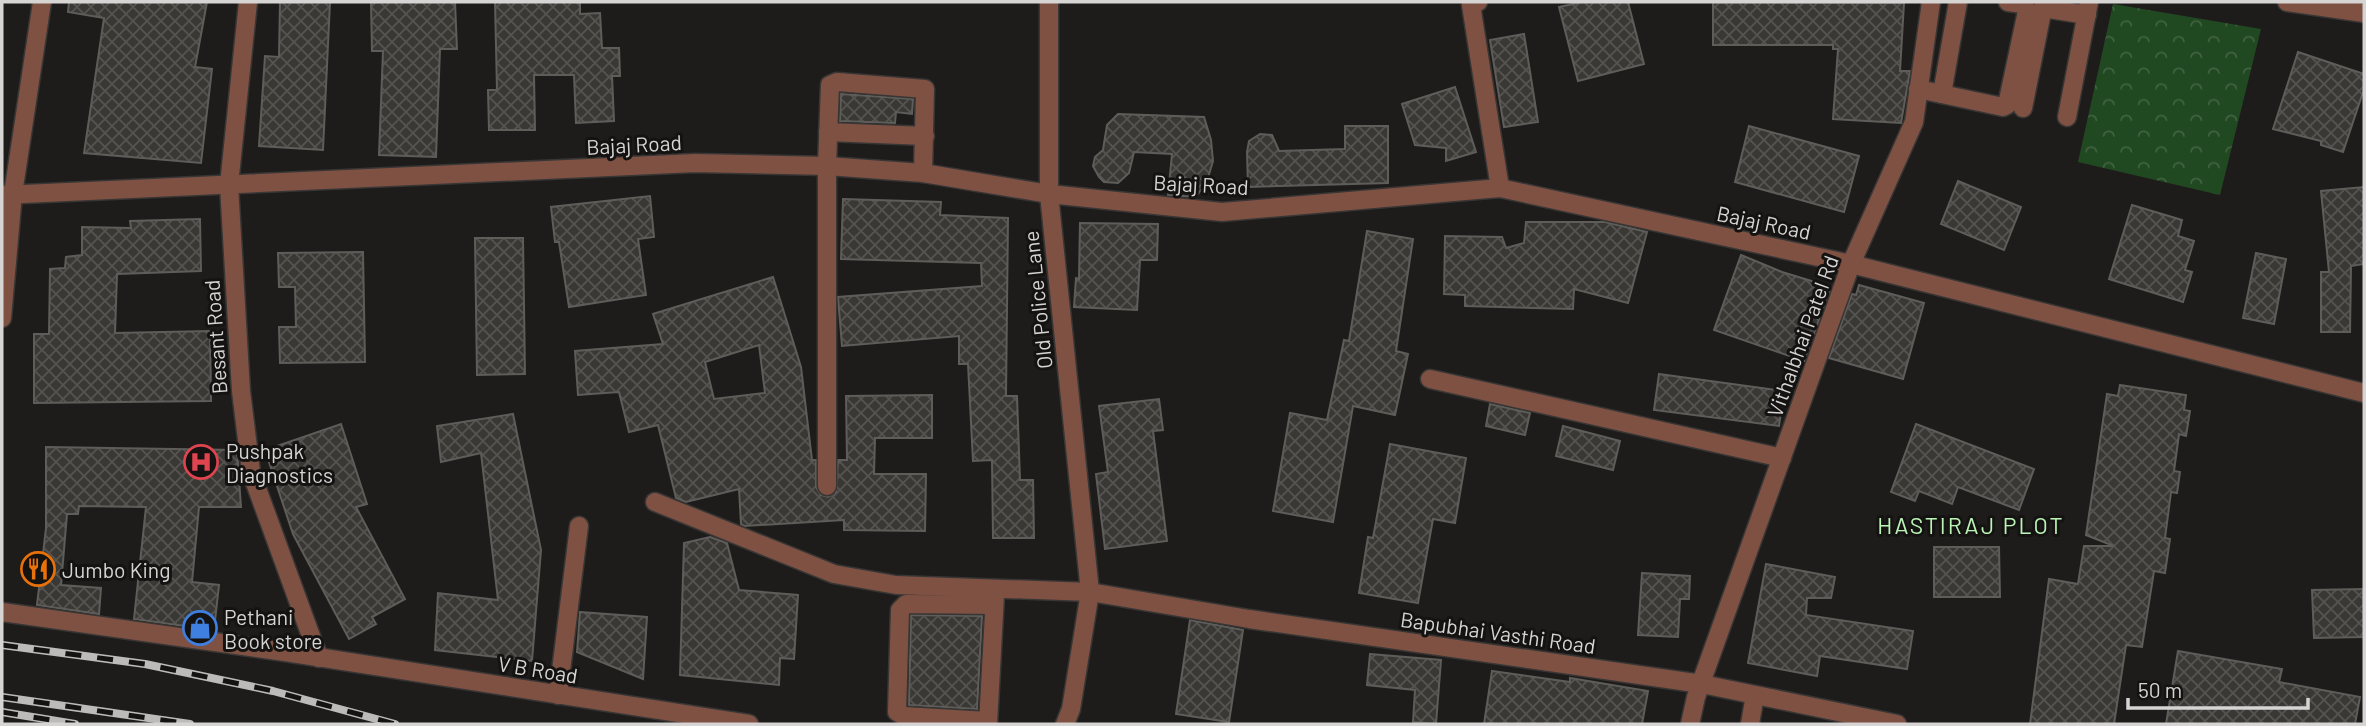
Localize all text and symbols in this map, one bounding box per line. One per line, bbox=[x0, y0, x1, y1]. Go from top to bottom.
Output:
street label: Bajaj Road bbox=[586, 129, 682, 159]
street label: Bajaj Road bbox=[1153, 169, 1249, 199]
street label: Bajaj Road bbox=[1715, 200, 1813, 244]
street label: Old Police Lane bbox=[1017, 230, 1057, 370]
street label: Vithalbhai Patel Rd bbox=[1761, 252, 1843, 420]
street label: Besant Road bbox=[199, 279, 231, 395]
place label: Pushpak Diagnostics bbox=[226, 438, 333, 487]
hospital icon: Pushpak Diagnostics bbox=[182, 443, 220, 481]
district label: HASTIRAJ PLOT bbox=[1877, 511, 2065, 539]
restaurant icon: Jumbo King bbox=[19, 550, 57, 588]
place label: Jumbo King bbox=[62, 557, 170, 582]
place label: Pethani Book store bbox=[224, 604, 322, 653]
street label: Bapubhai Vasthi Road bbox=[1399, 606, 1597, 658]
shop icon: Pethani Book store bbox=[181, 609, 219, 647]
street label: V B Road bbox=[496, 650, 580, 688]
scale bar bbox=[2128, 666, 2308, 710]
text: 50 m bbox=[2138, 677, 2182, 702]

